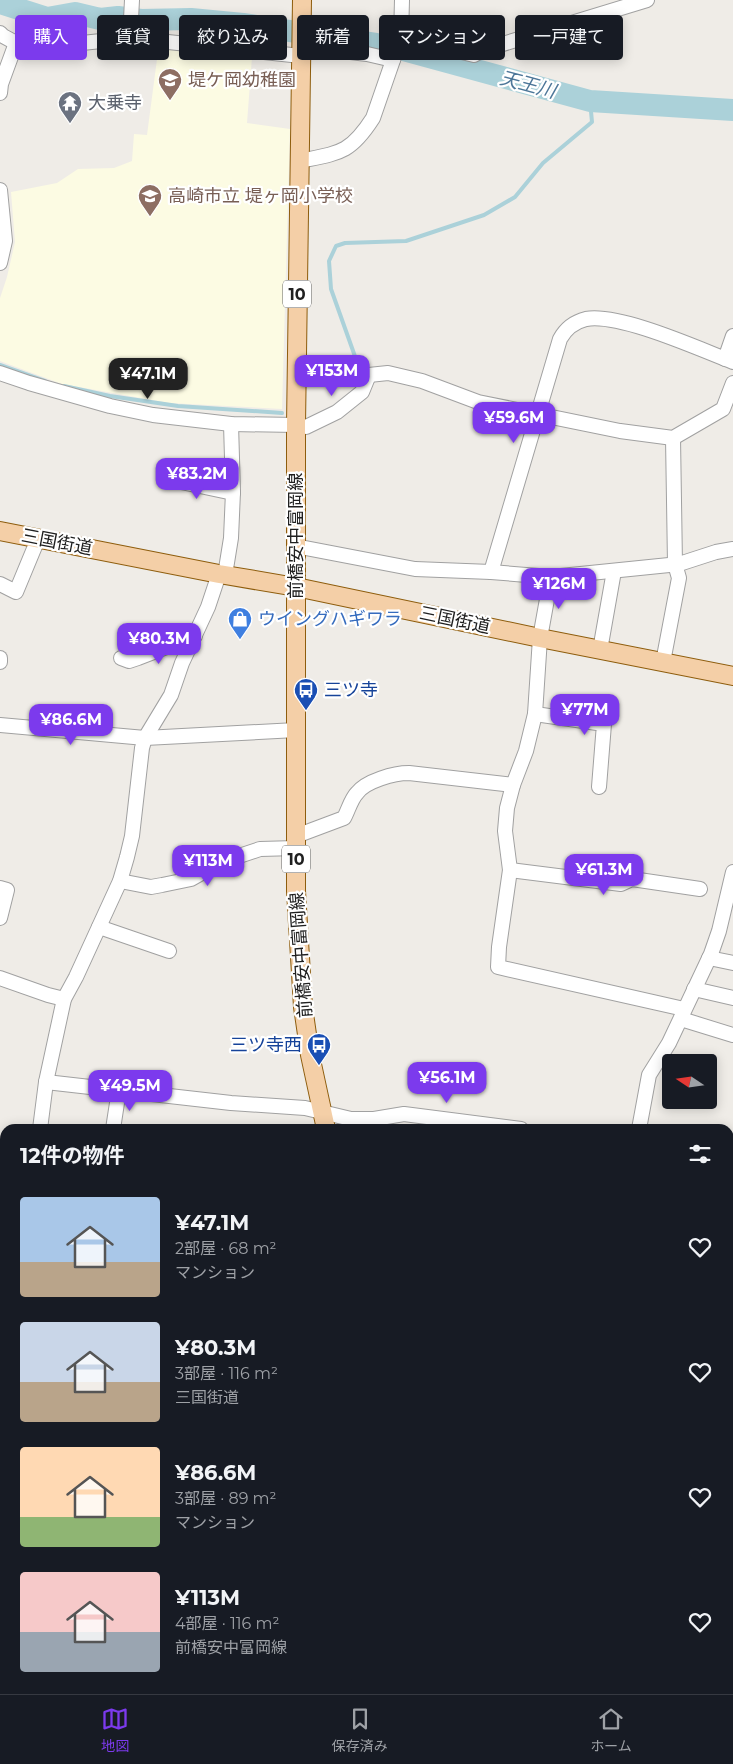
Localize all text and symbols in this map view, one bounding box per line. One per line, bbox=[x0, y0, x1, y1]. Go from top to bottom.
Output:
chip: 購入 bbox=[15, 15, 87, 60]
chip: 賃貸 bbox=[97, 15, 169, 60]
chip: 絞り込み bbox=[179, 15, 287, 60]
chip: 新着 bbox=[297, 15, 369, 60]
chip: マンション bbox=[379, 15, 505, 60]
chip: 一戸建て bbox=[515, 15, 623, 60]
water label: 天王川 bbox=[497, 66, 560, 103]
school or university icon: 堤ケ岡幼稚園 bbox=[157, 67, 183, 101]
place label: 堤ケ岡幼稚園 bbox=[188, 69, 296, 91]
temple icon: 大乗寺 bbox=[57, 90, 83, 124]
place label: 大乗寺 bbox=[88, 92, 142, 114]
school or university icon: 高崎市立 堤ヶ岡小学校 bbox=[137, 183, 163, 217]
place label: 高崎市立 堤ヶ岡小学校 bbox=[168, 185, 353, 207]
road number: 10 bbox=[283, 280, 311, 308]
pin: ¥153M bbox=[297, 354, 367, 397]
pin: ¥47.1M bbox=[107, 358, 189, 400]
text: ¥153M bbox=[306, 361, 358, 380]
text: ¥47.1M bbox=[120, 364, 176, 383]
pin: ¥59.6M bbox=[473, 402, 555, 444]
text: ¥59.6M bbox=[484, 408, 544, 427]
pin: ¥83.2M bbox=[156, 458, 238, 500]
text: ¥83.2M bbox=[167, 464, 227, 483]
street label: 前橋安中富岡線 bbox=[285, 473, 307, 599]
street label: 三国街道 bbox=[20, 524, 94, 560]
pin: ¥126M bbox=[524, 568, 594, 610]
text: ¥126M bbox=[532, 574, 586, 593]
street label: 三国街道 bbox=[417, 602, 493, 638]
shop icon: ウイングハギワラ bbox=[227, 606, 253, 640]
place label: ウイングハギワラ bbox=[258, 608, 402, 630]
pin: ¥80.3M bbox=[118, 622, 200, 665]
text: ¥80.3M bbox=[128, 629, 190, 648]
bus stop icon: 三ツ寺 bbox=[293, 677, 319, 711]
place label: 三ツ寺 bbox=[324, 679, 378, 701]
pin: ¥77M bbox=[555, 694, 615, 736]
text: ¥77M bbox=[561, 700, 609, 719]
pin: ¥86.6M bbox=[30, 704, 112, 746]
text: ¥86.6M bbox=[40, 710, 102, 729]
pin: ¥113M bbox=[173, 844, 243, 887]
road number: 10 bbox=[282, 846, 310, 872]
text: ¥113M bbox=[183, 851, 233, 870]
pin: ¥61.3M bbox=[563, 854, 645, 896]
text: ¥61.3M bbox=[575, 860, 633, 879]
street label: 前橋安中富岡線 bbox=[286, 891, 316, 1019]
bus stop icon: 三ツ寺西 bbox=[306, 1032, 332, 1066]
place label: 三ツ寺西 bbox=[230, 1034, 302, 1056]
north arrow bbox=[662, 1054, 718, 1109]
map controls bbox=[662, 1054, 717, 1109]
pin: ¥56.1M bbox=[406, 1062, 488, 1104]
text: ¥56.1M bbox=[418, 1068, 476, 1087]
pin: ¥49.5M bbox=[89, 1070, 171, 1112]
text: ¥49.5M bbox=[99, 1076, 161, 1095]
icon: filters bbox=[686, 1140, 714, 1168]
text: 12件の物件 bbox=[20, 1143, 125, 1168]
text: ¥47.1M bbox=[175, 1210, 249, 1235]
icon: home bbox=[60, 1217, 120, 1277]
icon: heart bbox=[686, 1233, 714, 1261]
text: 2部屋 · 68 m² bbox=[175, 1239, 277, 1258]
text: マンション bbox=[175, 1263, 255, 1282]
text: ¥80.3M bbox=[175, 1335, 256, 1360]
icon: home bbox=[60, 1342, 120, 1402]
icon: heart bbox=[686, 1358, 714, 1386]
text: 3部屋 · 116 m² bbox=[175, 1364, 278, 1383]
text: 三国街道 bbox=[175, 1388, 239, 1407]
text: ¥86.6M bbox=[175, 1460, 256, 1485]
icon: home bbox=[60, 1467, 120, 1527]
icon: heart bbox=[686, 1483, 714, 1511]
text: 3部屋 · 89 m² bbox=[175, 1489, 276, 1508]
text: マンション bbox=[175, 1513, 255, 1532]
text: ¥113M bbox=[175, 1585, 240, 1610]
icon: home bbox=[60, 1592, 120, 1652]
icon: heart bbox=[686, 1608, 714, 1636]
text: 4部屋 · 116 m² bbox=[175, 1614, 279, 1633]
text: 前橋安中富岡線 bbox=[175, 1638, 287, 1657]
tab: 地図 bbox=[101, 1705, 129, 1755]
tab: 保存済み bbox=[332, 1705, 388, 1755]
tab: ホーム bbox=[590, 1705, 632, 1755]

